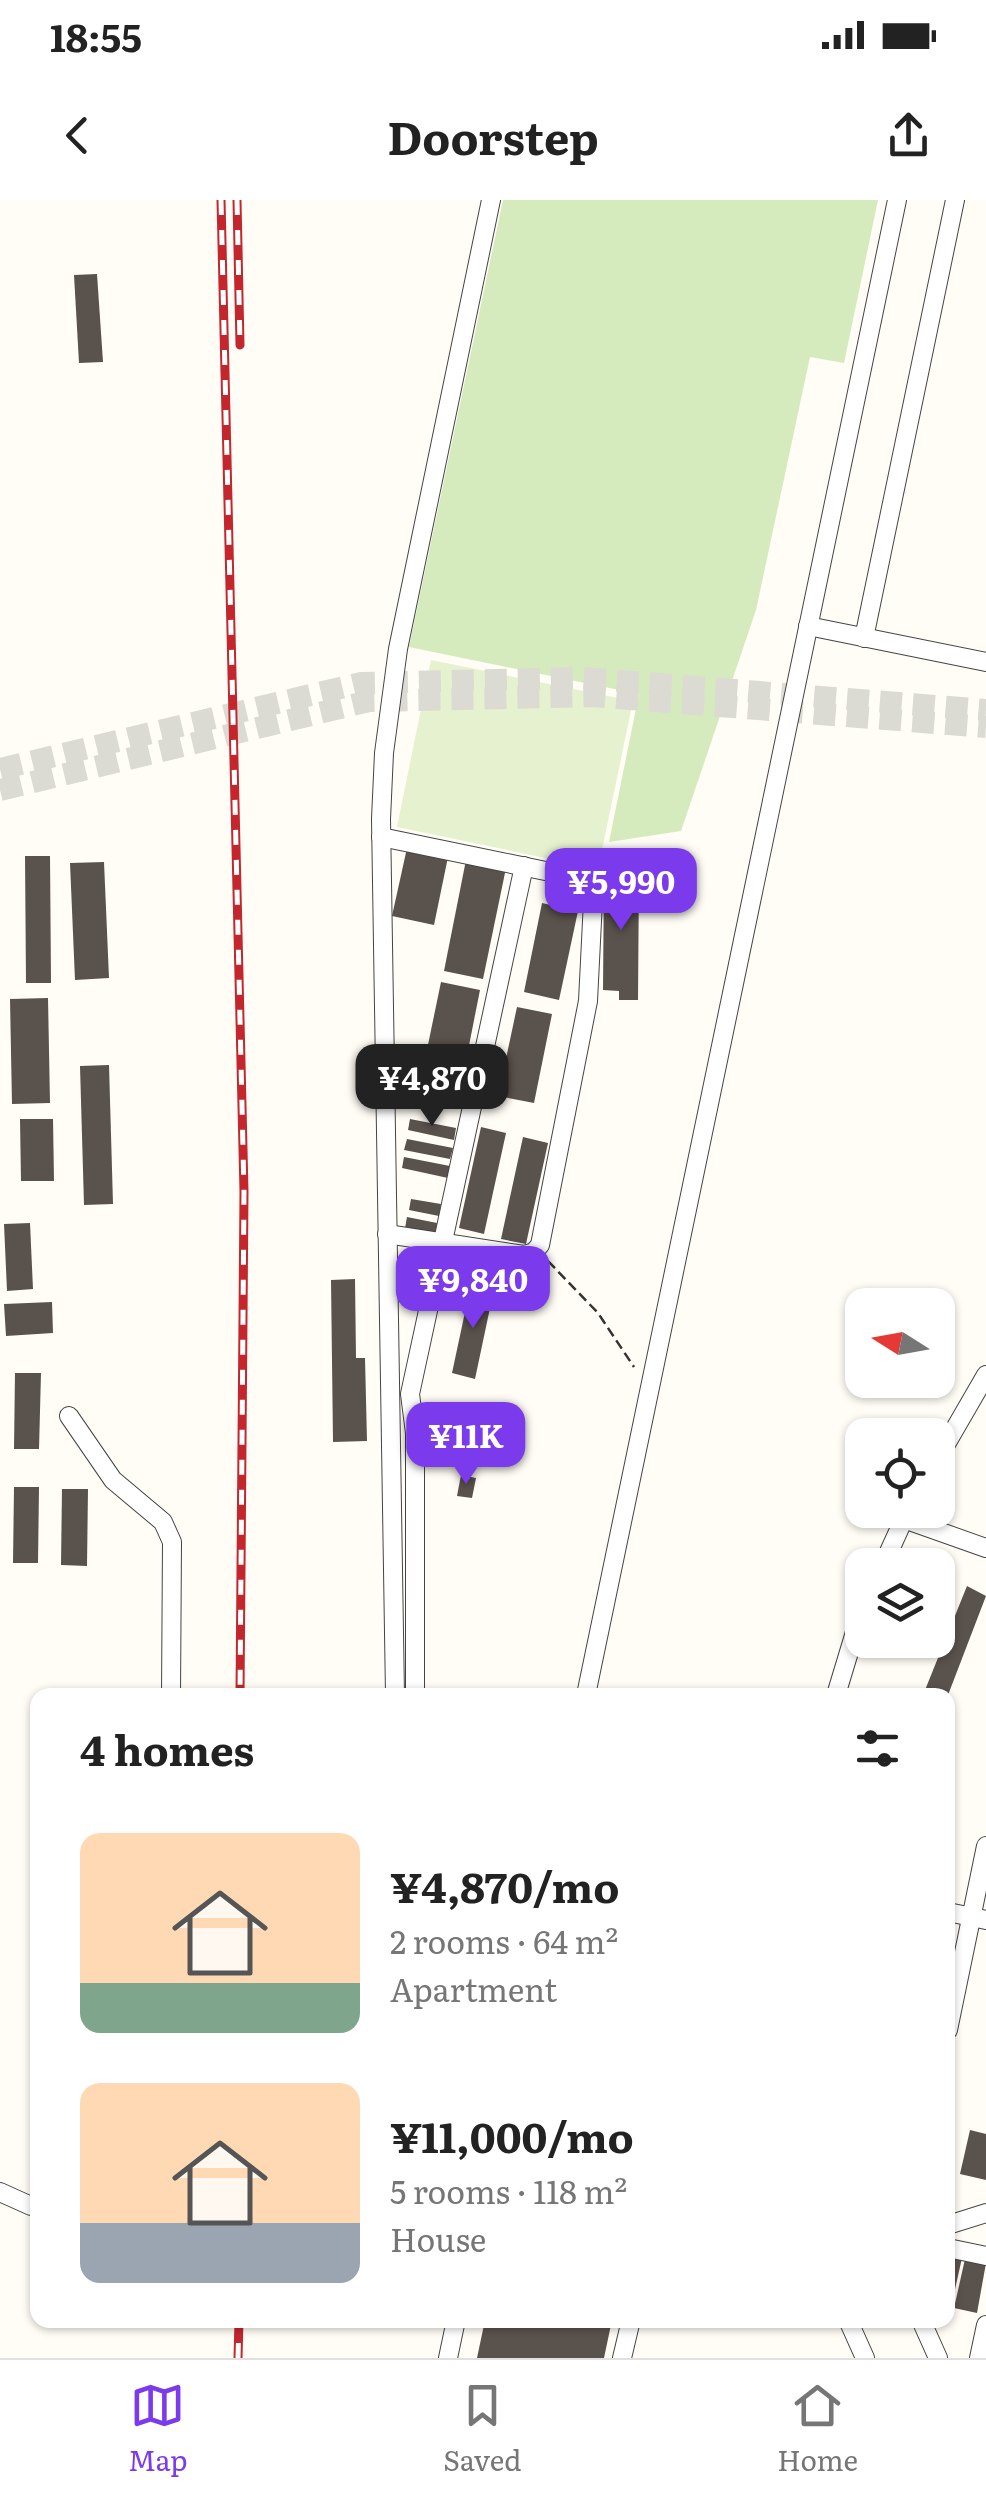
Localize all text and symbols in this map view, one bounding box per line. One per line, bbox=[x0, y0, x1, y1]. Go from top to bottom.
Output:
text: 18:55 bbox=[50, 7, 142, 64]
text: Doorstep bbox=[387, 102, 599, 169]
icon: back bbox=[50, 108, 105, 163]
icon: share bbox=[881, 108, 936, 163]
pin: ¥5,990 bbox=[540, 848, 702, 933]
text: ¥5,990 bbox=[567, 856, 675, 904]
pin: ¥4,870 bbox=[351, 1044, 513, 1129]
text: ¥4,870 bbox=[378, 1052, 486, 1100]
pin: ¥9,840 bbox=[392, 1246, 554, 1331]
text: ¥9,840 bbox=[418, 1254, 528, 1302]
north arrow bbox=[845, 1288, 955, 1398]
map controls bbox=[845, 1288, 955, 1658]
pin: ¥11K bbox=[407, 1402, 525, 1487]
text: ¥11K bbox=[428, 1410, 504, 1458]
button: locate bbox=[845, 1418, 955, 1528]
button: layers bbox=[845, 1548, 955, 1658]
text: 4 homes bbox=[80, 1717, 254, 1779]
icon: filters bbox=[850, 1721, 905, 1776]
text: ¥4,870/mo bbox=[390, 1854, 619, 1916]
icon: home bbox=[160, 1873, 280, 1993]
text: 2 rooms · 64 m² bbox=[390, 1916, 618, 1964]
text: Apartment bbox=[390, 1964, 557, 2012]
text: ¥11,000/mo bbox=[390, 2104, 634, 2166]
icon: home bbox=[160, 2123, 280, 2243]
text: 5 rooms · 118 m² bbox=[390, 2166, 627, 2214]
text: House bbox=[390, 2214, 486, 2262]
tab: Map bbox=[128, 2378, 188, 2480]
tab: Saved bbox=[443, 2378, 521, 2480]
tab: Home bbox=[777, 2378, 858, 2480]

